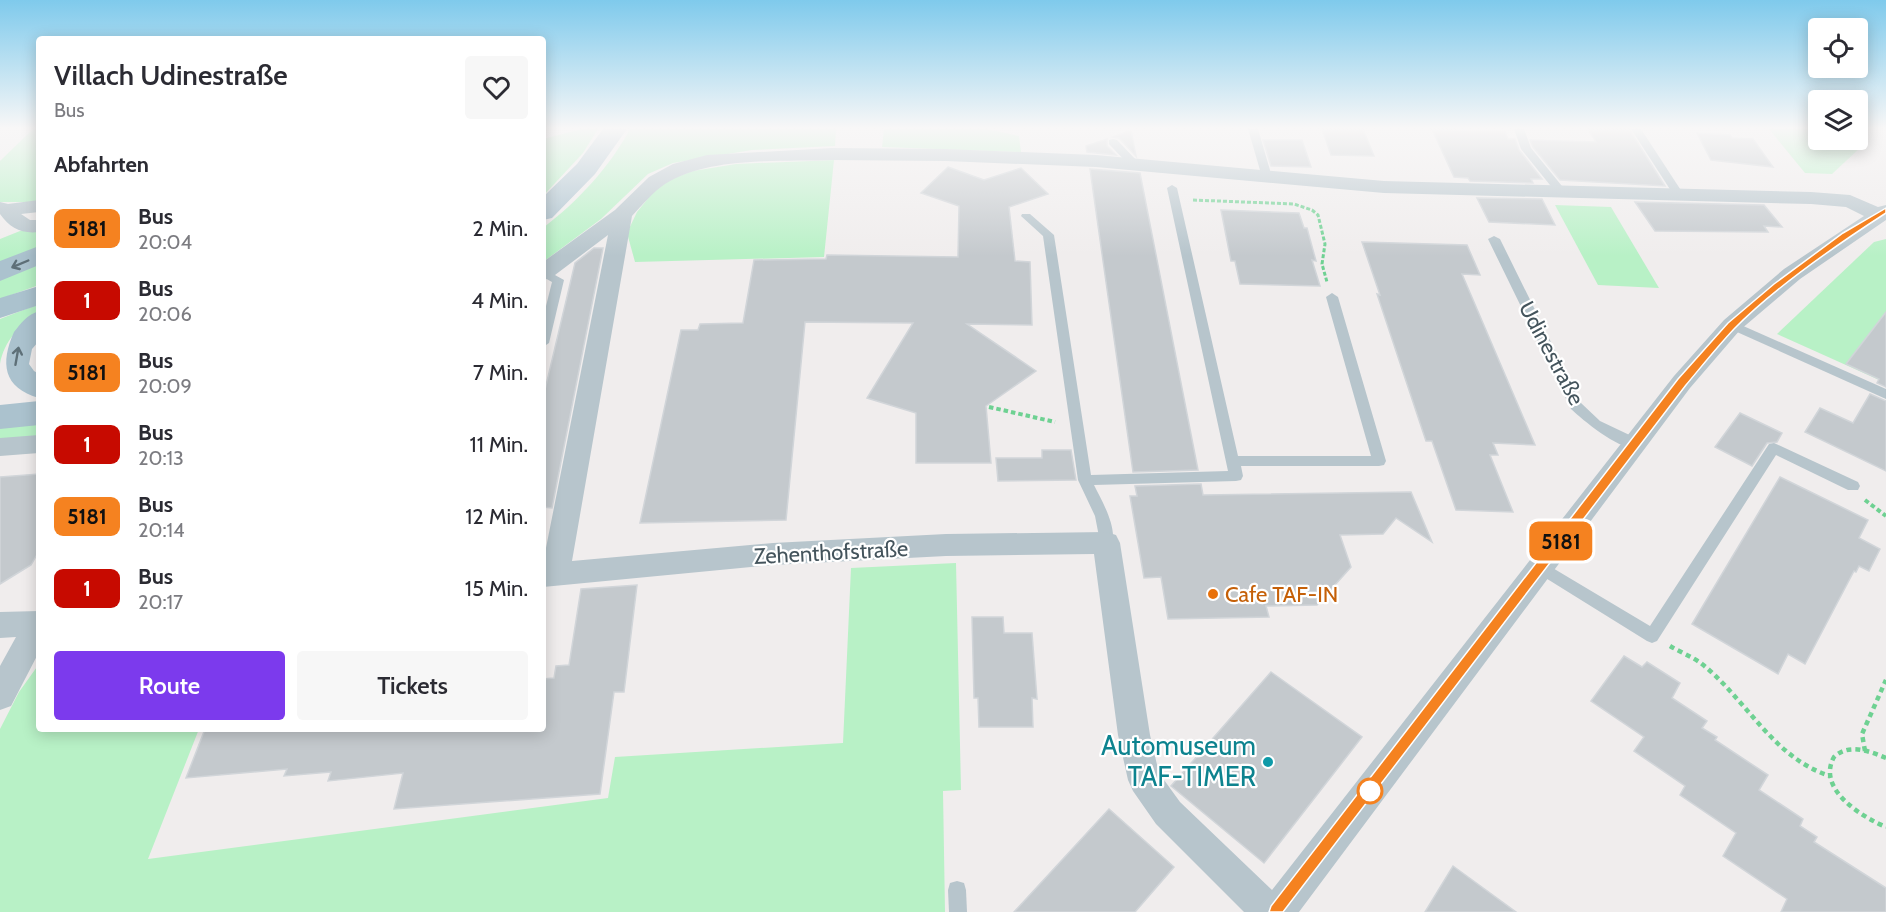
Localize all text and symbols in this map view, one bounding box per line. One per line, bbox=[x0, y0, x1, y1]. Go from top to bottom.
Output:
map controls bbox=[1808, 18, 1868, 150]
button: locate bbox=[1808, 18, 1868, 78]
button: heart bbox=[465, 56, 528, 119]
text: Villach Udinestraße bbox=[54, 58, 288, 92]
button: layers bbox=[1808, 90, 1868, 150]
text: Bus bbox=[54, 98, 85, 122]
text: Abfahrten bbox=[54, 151, 149, 178]
text: Bus bbox=[138, 203, 173, 230]
text: 2 Min. bbox=[472, 215, 528, 242]
text: 5181 bbox=[67, 216, 107, 241]
text: 20:04 bbox=[138, 230, 192, 254]
one-way arrow bbox=[11, 259, 29, 270]
text: Bus bbox=[138, 275, 173, 302]
text: 4 Min. bbox=[471, 287, 528, 314]
text: 1 bbox=[83, 288, 91, 313]
street label: Udinestraße bbox=[1513, 297, 1590, 410]
text: 20:06 bbox=[138, 302, 192, 326]
one-way arrow bbox=[11, 347, 22, 366]
text: Bus bbox=[138, 347, 173, 374]
text: 7 Min. bbox=[473, 359, 528, 386]
text: 5181 bbox=[67, 360, 107, 385]
text: 20:09 bbox=[138, 374, 192, 398]
text: Bus bbox=[138, 419, 173, 446]
text: 11 Min. bbox=[470, 431, 528, 458]
text: 1 bbox=[83, 432, 91, 457]
text: 20:13 bbox=[138, 446, 184, 470]
text: Bus bbox=[138, 491, 173, 518]
text: 12 Min. bbox=[465, 503, 528, 530]
text: 5181 bbox=[67, 504, 107, 529]
text: 20:14 bbox=[138, 518, 185, 542]
line badge: 5181 bbox=[1519, 522, 1603, 560]
text: 5181 bbox=[1541, 529, 1581, 554]
street label: Zehenthofstraße bbox=[753, 535, 909, 570]
text: Bus bbox=[138, 563, 173, 590]
text: 15 Min. bbox=[465, 575, 528, 602]
text: 1 bbox=[83, 576, 91, 601]
place label: Cafe TAF-IN bbox=[1225, 581, 1338, 608]
marker: Cafe TAF-IN bbox=[1206, 587, 1220, 601]
text: 20:17 bbox=[138, 590, 183, 614]
button: Route bbox=[54, 651, 285, 720]
button: Tickets bbox=[297, 651, 528, 720]
place label: Automuseum TAF-TIMER bbox=[1101, 729, 1256, 793]
marker: Automuseum TAF-TIMER bbox=[1261, 755, 1275, 769]
unlabelled marker bbox=[1357, 778, 1383, 804]

